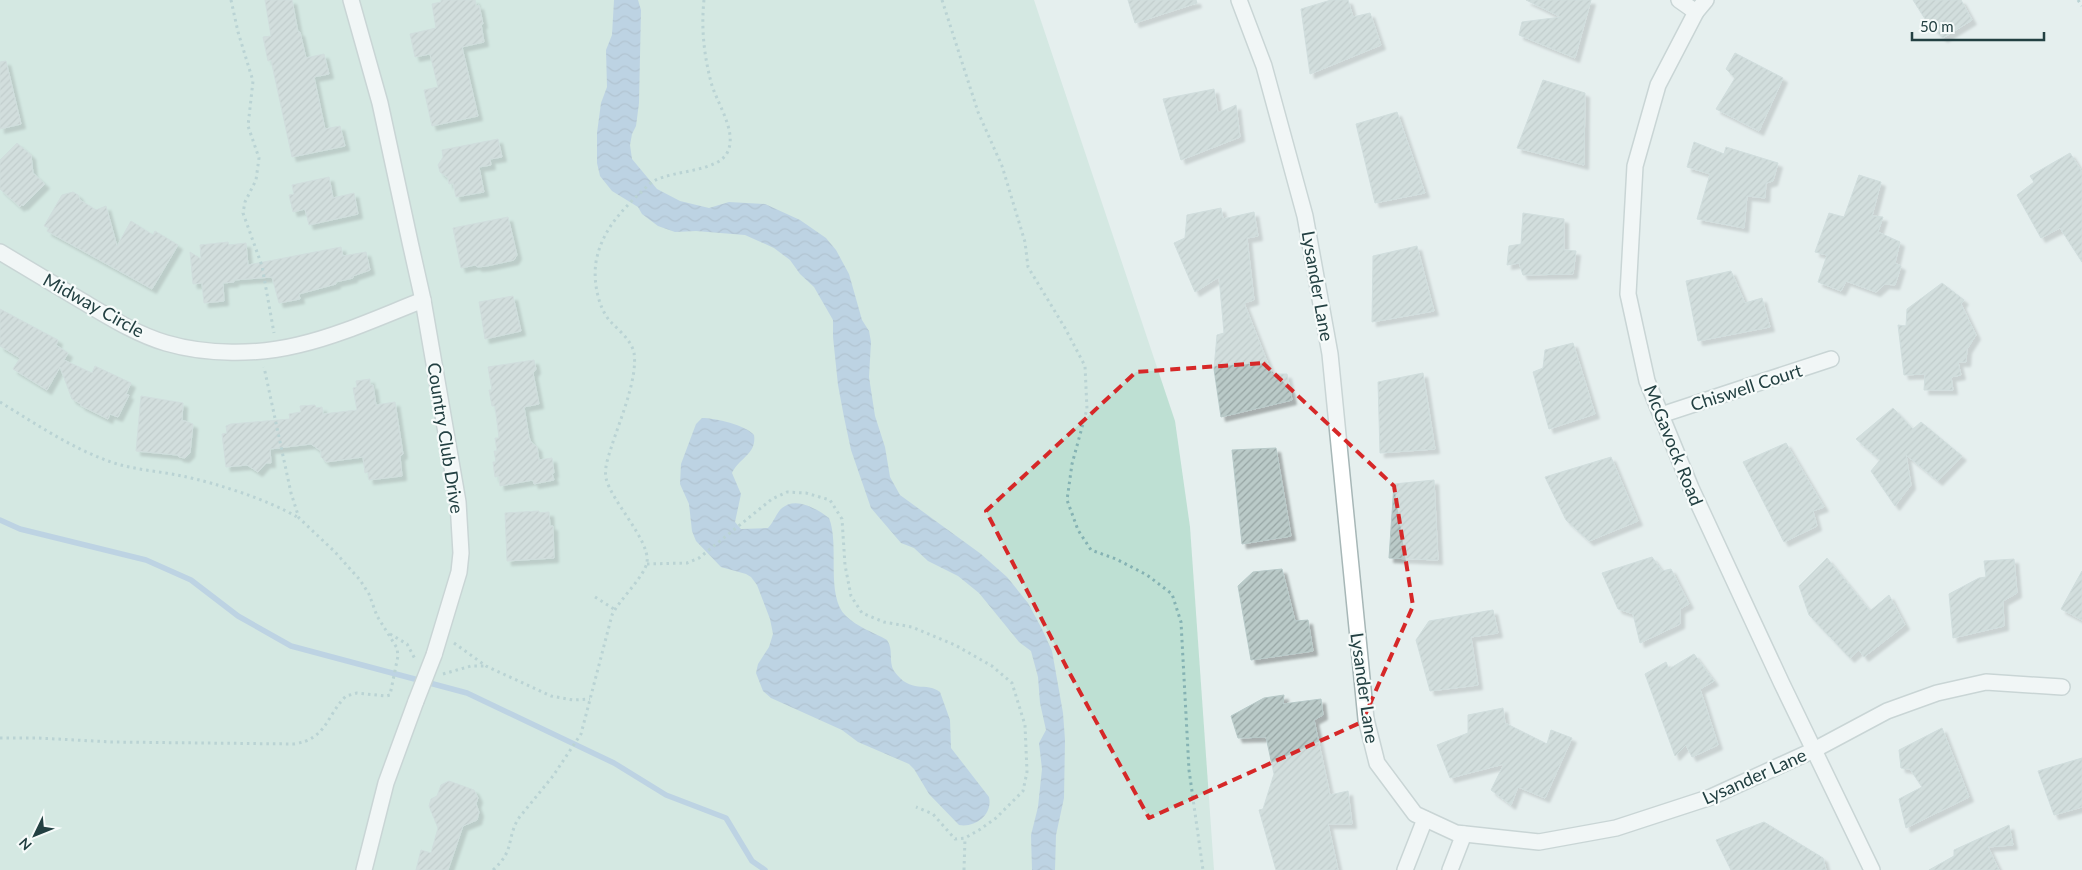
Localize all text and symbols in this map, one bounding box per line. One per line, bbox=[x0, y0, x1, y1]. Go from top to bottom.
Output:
scale bar bbox=[1912, 10, 2044, 42]
text: 50 m bbox=[1920, 17, 1954, 35]
street label: Lysander Lane bbox=[1297, 229, 1339, 343]
street label: Midway Circle bbox=[40, 268, 148, 342]
street label: Chiswell Court bbox=[1687, 358, 1805, 415]
street label: Country Club Drive bbox=[423, 361, 469, 515]
street label: McGavock Road bbox=[1640, 381, 1708, 509]
street label: Lysander Lane bbox=[1346, 631, 1384, 745]
street label: Lysander Lane bbox=[1699, 743, 1809, 809]
north arrow bbox=[10, 810, 60, 860]
text: N bbox=[15, 834, 35, 854]

